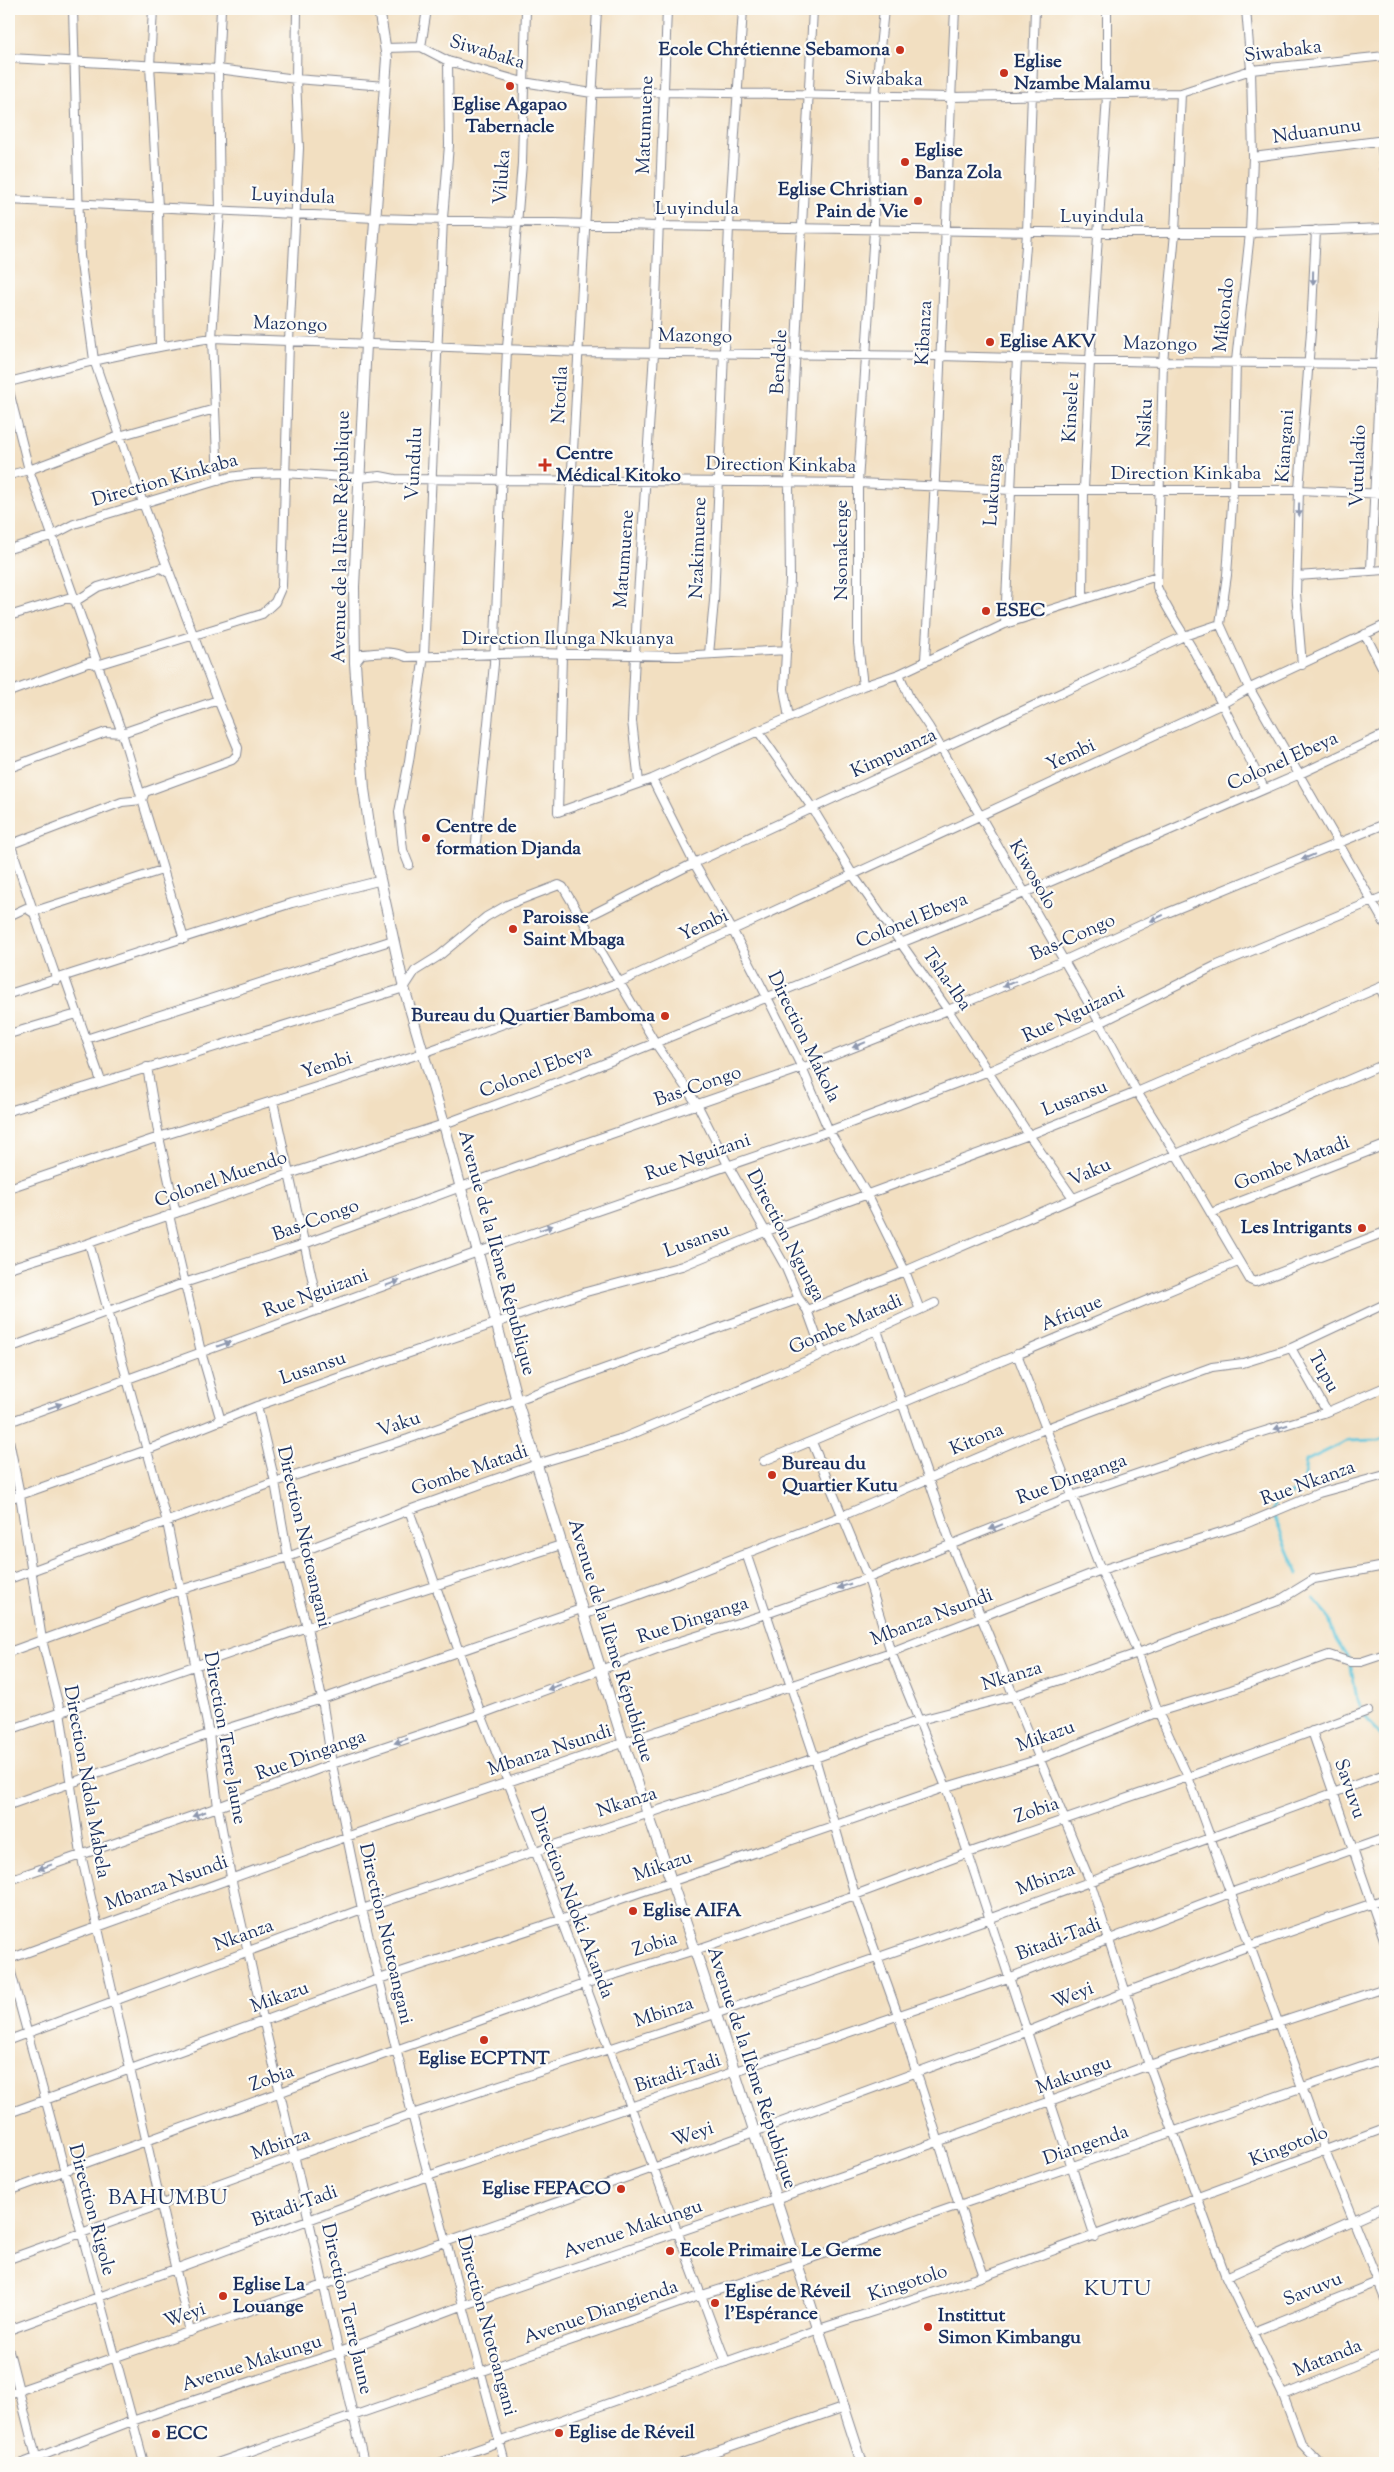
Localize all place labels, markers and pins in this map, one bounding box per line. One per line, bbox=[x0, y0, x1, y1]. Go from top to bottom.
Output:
place label: Ecole Chrétienne Sebamona bbox=[659, 37, 890, 64]
marker: Ecole Chrétienne Sebamona bbox=[894, 44, 906, 56]
place label: Eglise Nzambe Malamu bbox=[1014, 49, 1151, 98]
marker: Eglise Nzambe Malamu bbox=[998, 67, 1010, 79]
marker: Eglise Agapao Tabernacle bbox=[504, 80, 516, 92]
place label: Eglise Agapao Tabernacle bbox=[453, 92, 568, 141]
place label: Eglise Banza Zola bbox=[915, 138, 1002, 187]
marker: Eglise Banza Zola bbox=[899, 156, 911, 168]
place label: Eglise Christian Pain de Vie bbox=[778, 177, 909, 226]
marker: Eglise Christian Pain de Vie bbox=[912, 195, 924, 207]
place label: Eglise AKV bbox=[1000, 329, 1097, 356]
marker: Eglise AKV bbox=[984, 336, 996, 348]
place label: Centre Médical Kitoko bbox=[556, 441, 682, 490]
marker: Centre Médical Kitoko bbox=[538, 458, 552, 472]
place label: ESEC bbox=[996, 598, 1046, 625]
marker: ESEC bbox=[980, 605, 992, 617]
place label: Centre de formation Djanda bbox=[436, 814, 581, 863]
marker: Centre de formation Djanda bbox=[420, 832, 432, 844]
place label: Paroisse Saint Mbaga bbox=[523, 905, 625, 954]
marker: Paroisse Saint Mbaga bbox=[507, 923, 519, 935]
place label: Bureau du Quartier Bamboma bbox=[411, 1003, 655, 1030]
marker: Bureau du Quartier Bamboma bbox=[659, 1010, 671, 1022]
place label: Les Intrigants bbox=[1241, 1215, 1353, 1242]
marker: Les Intrigants bbox=[1356, 1222, 1368, 1234]
place label: Bureau du Quartier Kutu bbox=[782, 1451, 898, 1500]
marker: Bureau du Quartier Kutu bbox=[766, 1469, 778, 1481]
place label: Eglise AIFA bbox=[643, 1898, 742, 1925]
marker: Eglise AIFA bbox=[627, 1905, 639, 1917]
marker: Eglise ECPTNT bbox=[478, 2034, 490, 2046]
place label: Eglise ECPTNT bbox=[418, 2046, 550, 2073]
place label: Eglise FEPACO bbox=[482, 2176, 611, 2203]
marker: Eglise FEPACO bbox=[615, 2183, 627, 2195]
place label: Ecole Primaire Le Germe bbox=[680, 2238, 882, 2265]
marker: Ecole Primaire Le Germe bbox=[664, 2245, 676, 2257]
place label: Eglise La Louange bbox=[233, 2272, 305, 2321]
place label: Eglise de Réveil l'Espérance bbox=[725, 2279, 852, 2328]
marker: Eglise La Louange bbox=[217, 2290, 229, 2302]
marker: Eglise de Réveil l'Espérance bbox=[709, 2297, 721, 2309]
place label: Instittut Simon Kimbangu bbox=[938, 2303, 1081, 2352]
marker: Instittut Simon Kimbangu bbox=[922, 2321, 934, 2333]
place label: Eglise de Réveil bbox=[569, 2420, 696, 2447]
place label: ECC bbox=[166, 2421, 208, 2448]
marker: Eglise de Réveil bbox=[553, 2427, 565, 2439]
marker: ECC bbox=[150, 2428, 162, 2440]

